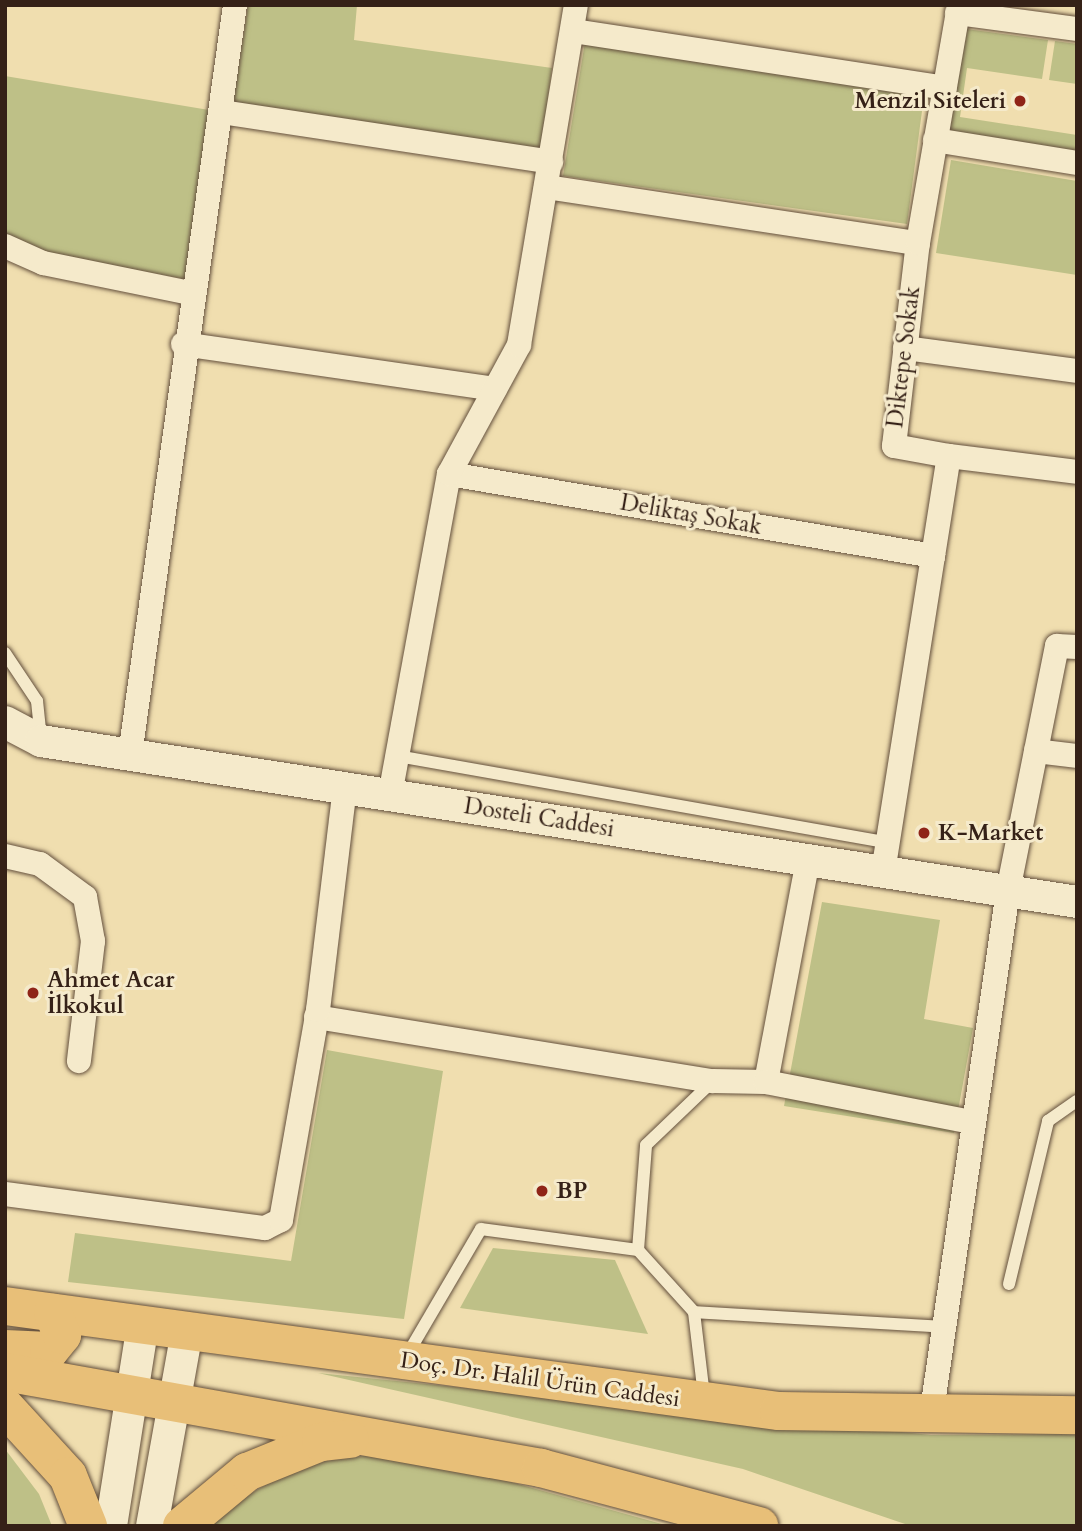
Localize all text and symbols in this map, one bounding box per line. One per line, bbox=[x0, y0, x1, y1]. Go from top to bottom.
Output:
place label: Menzil Siteleri bbox=[855, 87, 1006, 115]
marker: Menzil Siteleri bbox=[1012, 93, 1028, 109]
street label: Diktepe Sokak bbox=[882, 285, 926, 429]
street label: Deliktaş Sokak bbox=[618, 489, 764, 541]
street label: Dosteli Caddesi bbox=[462, 793, 616, 843]
place label: K-Market bbox=[938, 819, 1043, 847]
marker: K-Market bbox=[916, 825, 932, 841]
place label: Ahmet Acar İlkokul bbox=[47, 966, 175, 1020]
marker: Ahmet Acar İlkokul bbox=[25, 985, 41, 1001]
place label: BP bbox=[556, 1177, 587, 1205]
marker: BP bbox=[534, 1183, 550, 1199]
street label: Doç. Dr. Halil Ürün Caddesi bbox=[399, 1347, 681, 1413]

